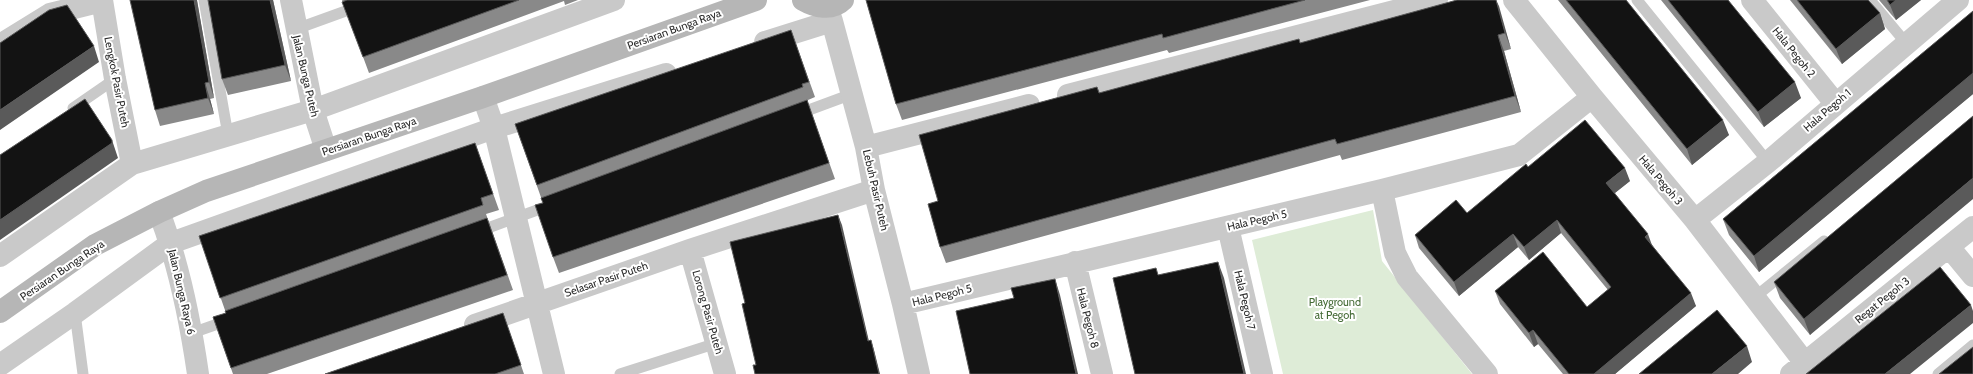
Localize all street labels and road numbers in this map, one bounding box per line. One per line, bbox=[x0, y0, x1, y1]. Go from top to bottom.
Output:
street label: Persiaran Bunga Raya bbox=[625, 5, 723, 52]
street label: Hala Pegoh 2 bbox=[1769, 24, 1819, 80]
street label: Jalan Bunga Puteh bbox=[290, 33, 322, 118]
street label: Lengkok Pasir Puteh bbox=[101, 35, 133, 129]
street label: Hala Pegoh 1 bbox=[1800, 85, 1854, 135]
street label: Persiaran Bunga Raya bbox=[320, 113, 419, 159]
street label: Lebuh Pasir Puteh bbox=[860, 148, 892, 232]
street label: Hala Pegoh 3 bbox=[1636, 152, 1686, 208]
street label: Hala Pegoh 5 bbox=[1226, 206, 1288, 234]
street label: Persiaran Bunga Raya bbox=[17, 236, 107, 303]
street label: Jalan Bunga Raya 6 bbox=[165, 247, 199, 336]
street label: Selasar Pasir Puteh bbox=[562, 258, 650, 300]
street label: Lorong Pasir Puteh bbox=[689, 269, 727, 356]
street label: Hala Pegoh 7 bbox=[1231, 269, 1259, 332]
street label: Regat Pegoh 3 bbox=[1852, 274, 1912, 326]
street label: Hala Pegoh 5 bbox=[911, 281, 973, 309]
street label: Hala Pegoh 8 bbox=[1074, 286, 1102, 350]

